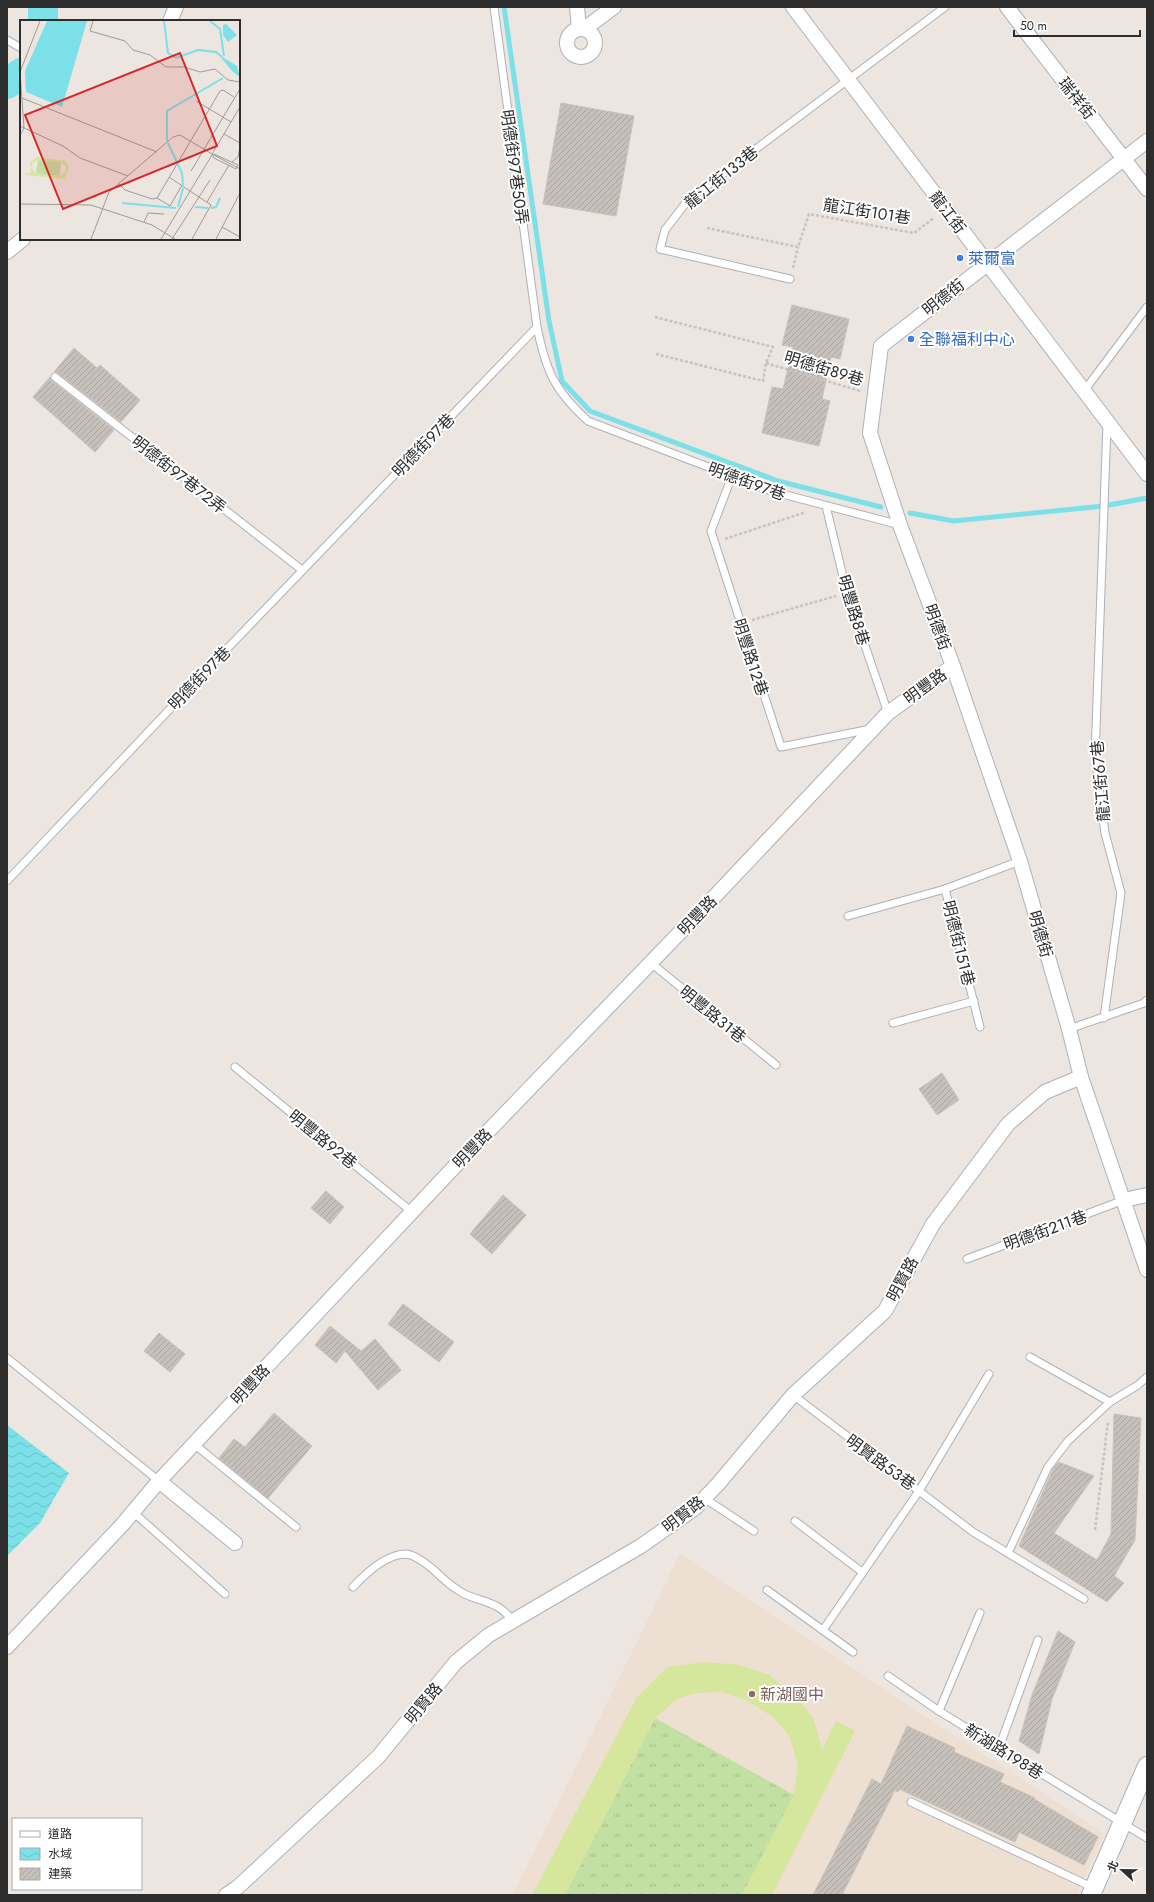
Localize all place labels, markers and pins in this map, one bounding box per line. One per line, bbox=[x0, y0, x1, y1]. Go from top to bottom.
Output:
place label: 萊爾富 bbox=[968, 247, 1016, 270]
marker: 萊爾富 bbox=[955, 253, 965, 263]
place label: 全聯福利中心 bbox=[919, 328, 1015, 351]
marker: 全聯福利中心 bbox=[906, 334, 916, 344]
place label: 新湖國中 bbox=[760, 1683, 824, 1706]
marker: 新湖國中 bbox=[747, 1689, 757, 1699]

